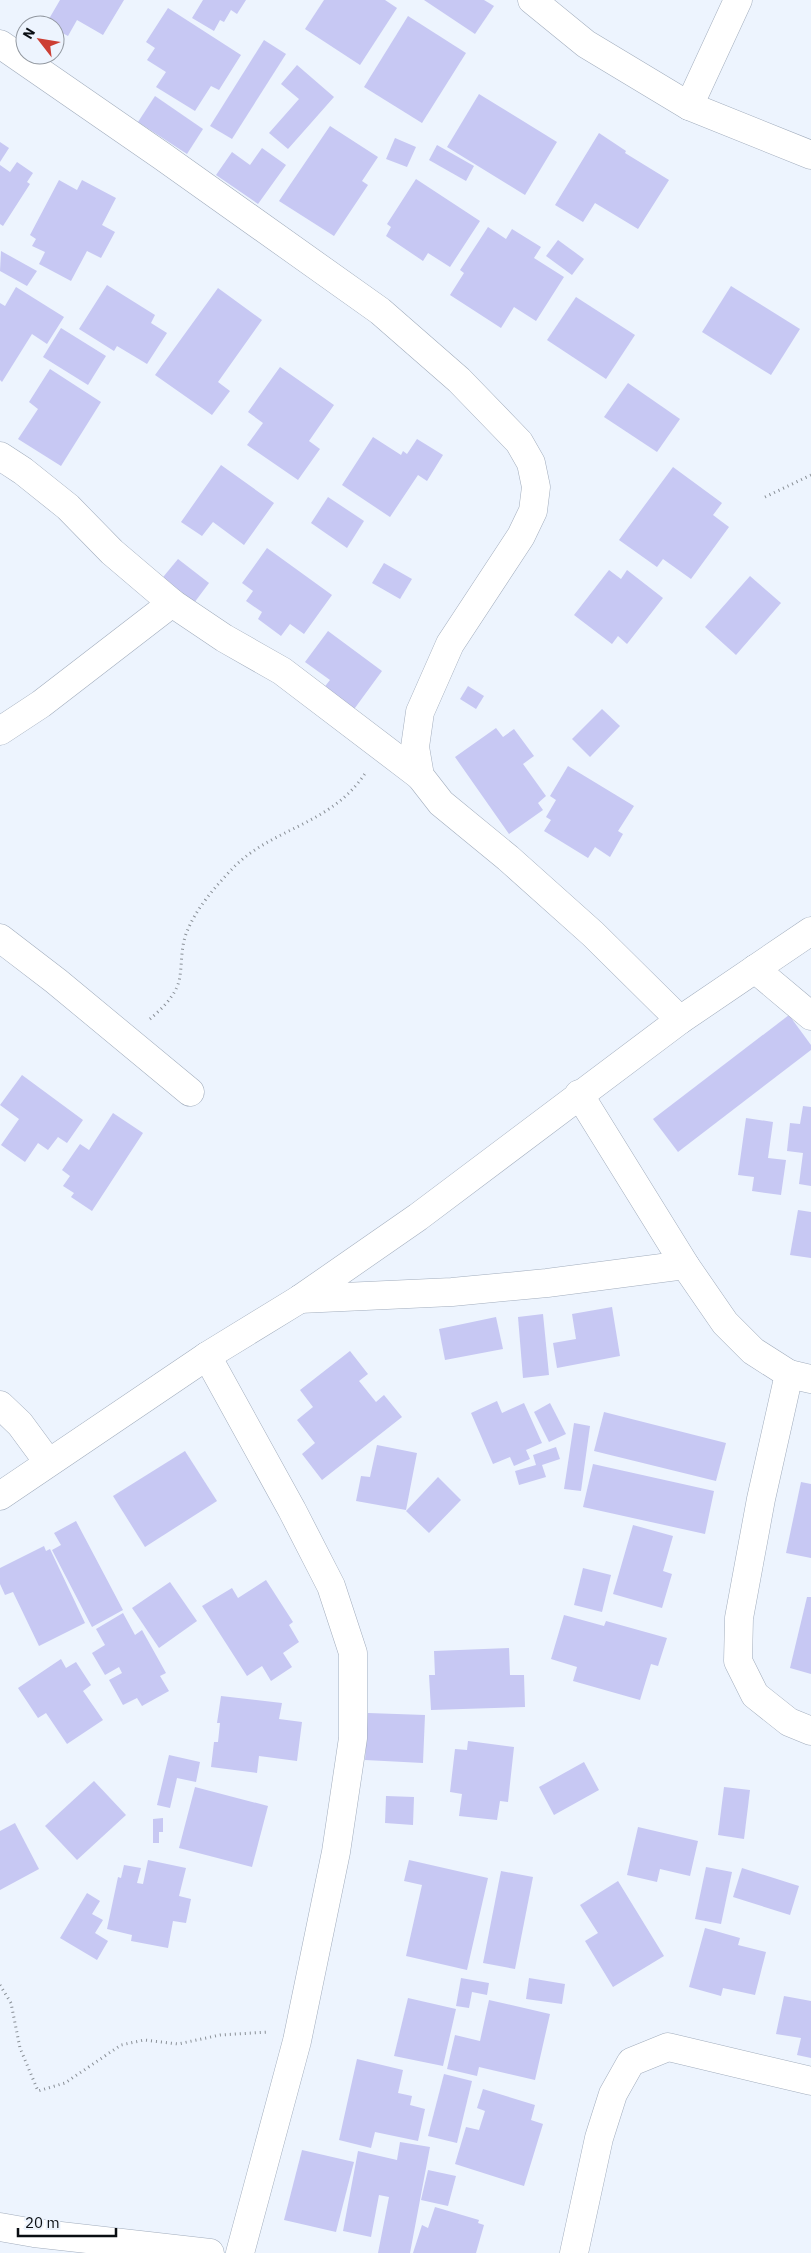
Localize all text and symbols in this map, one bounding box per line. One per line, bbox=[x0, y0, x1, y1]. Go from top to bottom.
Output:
north arrow bbox=[15, 15, 65, 65]
text: N bbox=[19, 24, 39, 42]
scale bar bbox=[18, 2206, 115, 2238]
text: 20 m bbox=[25, 2213, 60, 2232]

